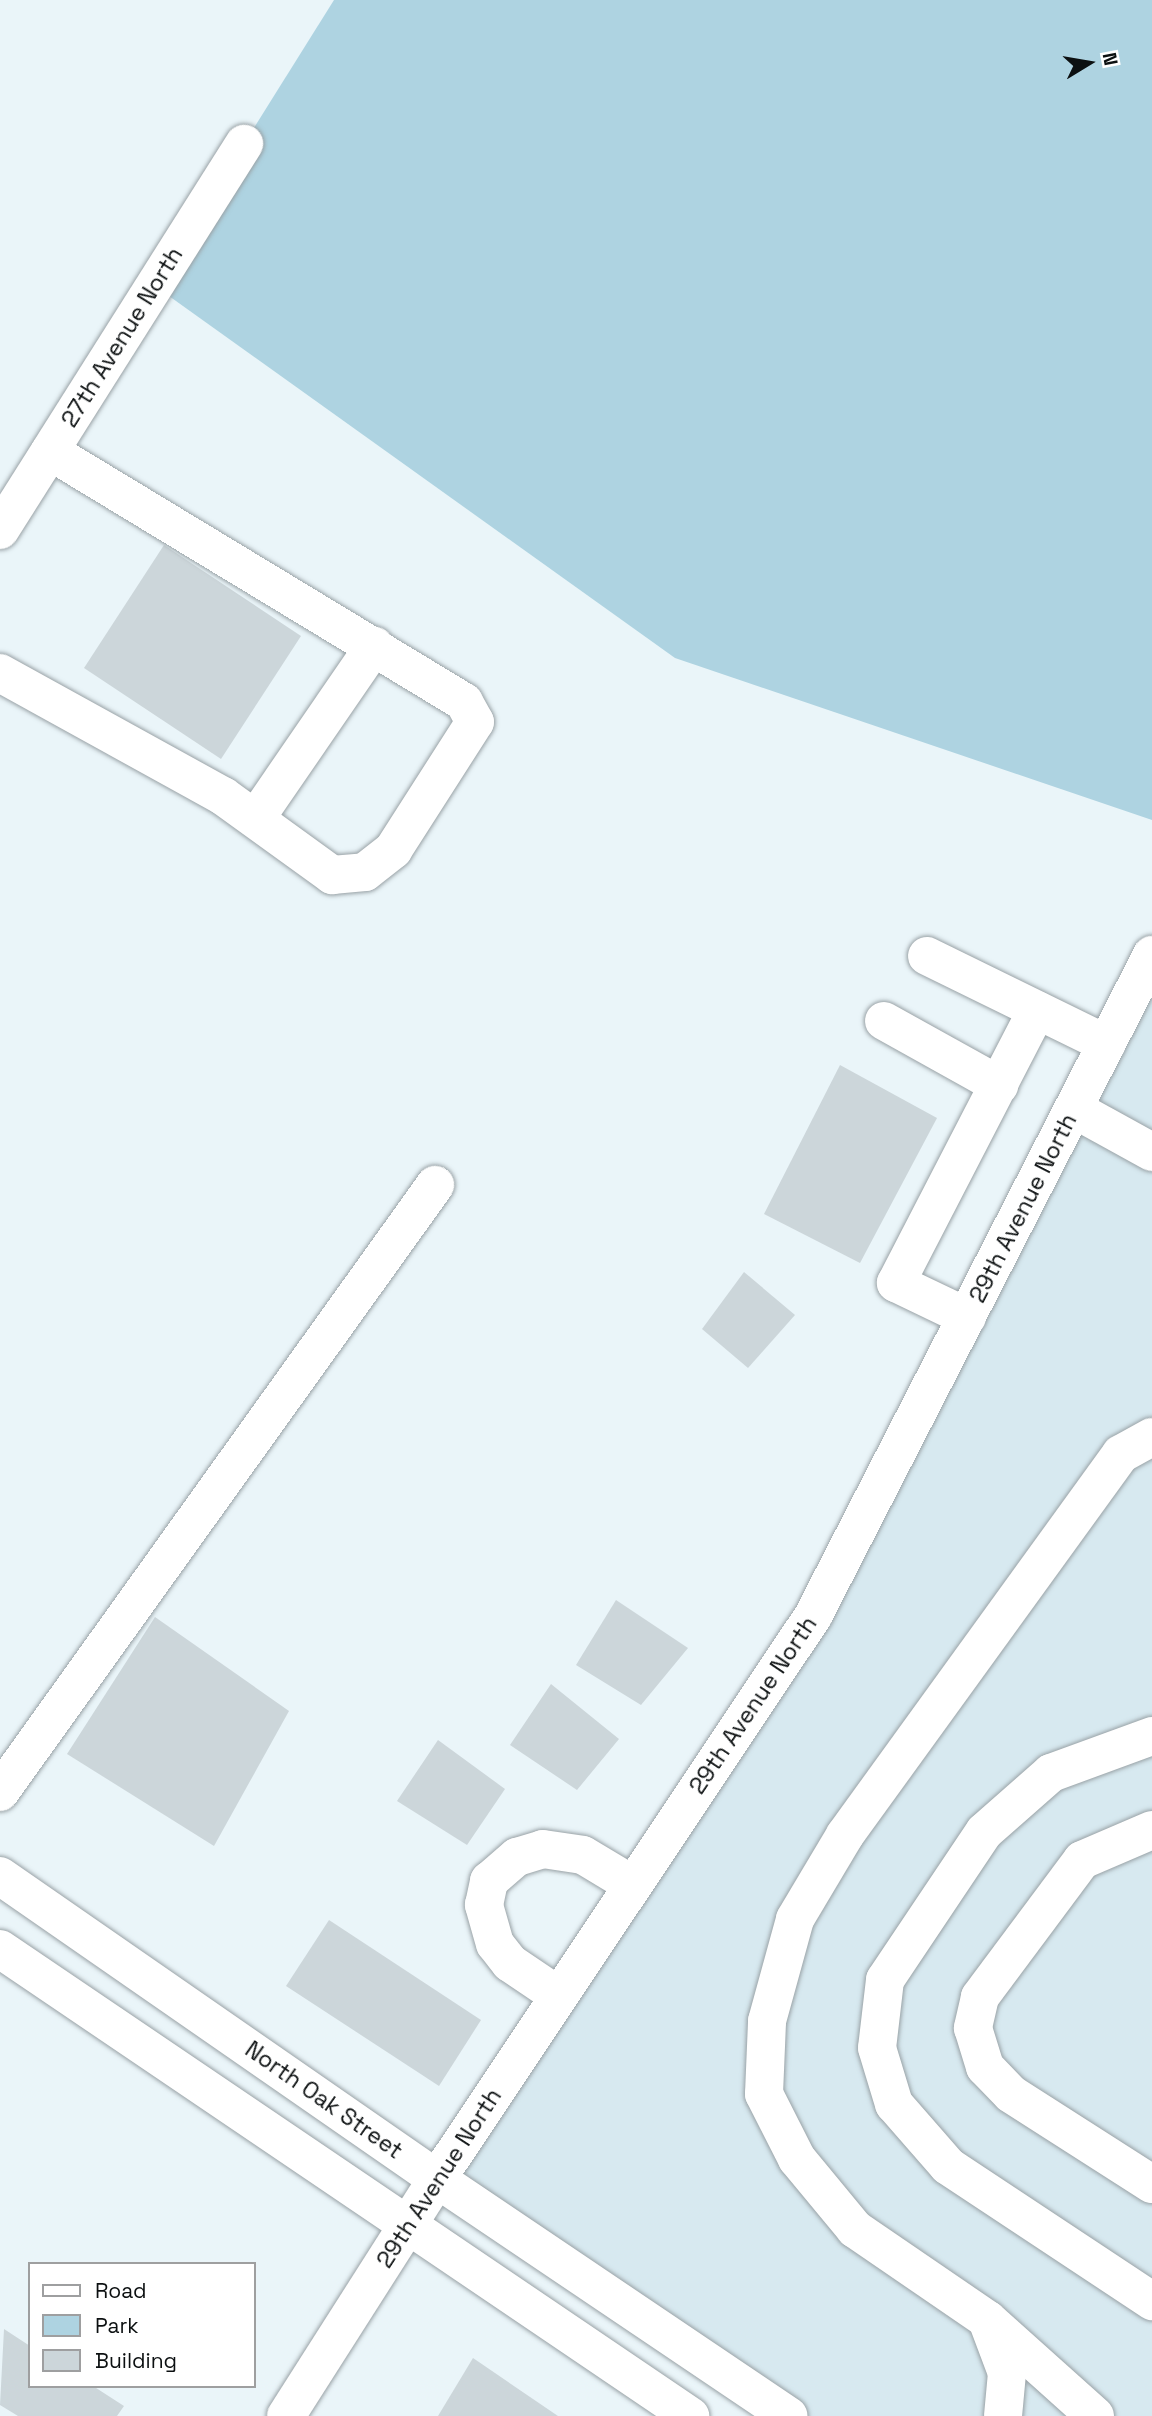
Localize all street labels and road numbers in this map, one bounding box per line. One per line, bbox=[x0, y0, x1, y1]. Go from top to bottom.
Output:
street label: 27th Avenue North bbox=[55, 242, 189, 432]
street label: 29th Avenue North bbox=[963, 1109, 1083, 1307]
street label: 29th Avenue North bbox=[683, 1611, 823, 1799]
street label: North Oak Street bbox=[240, 2035, 408, 2165]
street label: 29th Avenue North bbox=[371, 2083, 507, 2273]

